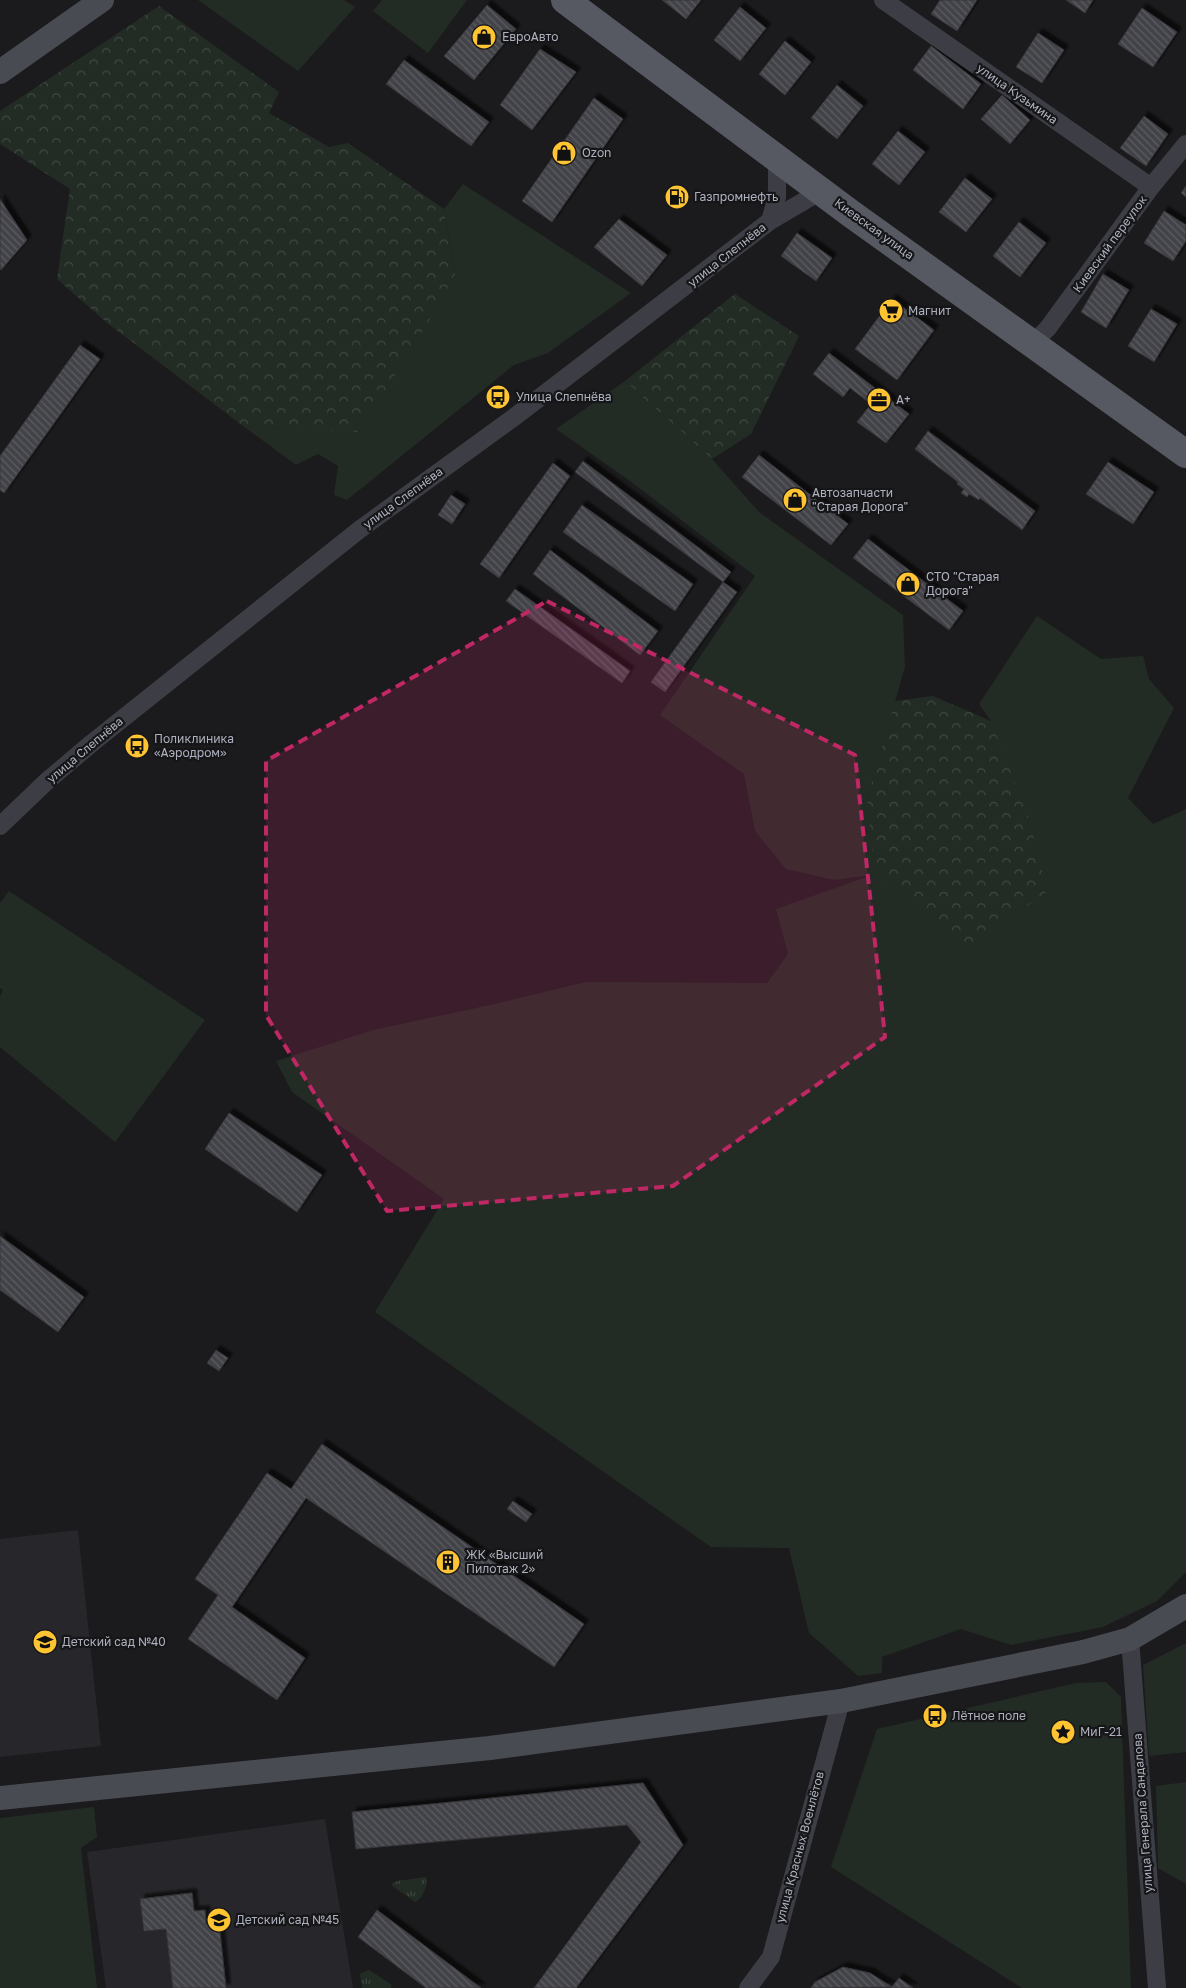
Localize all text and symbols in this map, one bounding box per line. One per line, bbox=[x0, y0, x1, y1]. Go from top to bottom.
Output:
shop icon: ЕвроАвто bbox=[471, 24, 497, 50]
place label: ЕвроАвто bbox=[502, 29, 558, 44]
street label: улица Кузьмина bbox=[974, 60, 1061, 127]
shop icon: Ozon bbox=[551, 140, 577, 166]
place label: Ozon bbox=[582, 145, 611, 160]
fuel station icon: Газпромнефть bbox=[664, 184, 690, 210]
place label: Газпромнефть bbox=[694, 189, 778, 204]
street label: Киевский переулок bbox=[1069, 192, 1150, 295]
street label: Киевская улица bbox=[832, 195, 917, 262]
street label: улица Слепнёва bbox=[685, 219, 769, 290]
supermarket icon: Магнит bbox=[878, 298, 904, 324]
place label: Магнит bbox=[908, 303, 951, 318]
bus stop icon: Улица Слепнёва bbox=[485, 384, 511, 410]
office icon: А+ bbox=[866, 387, 892, 413]
place label: Улица Слепнёва bbox=[516, 389, 612, 404]
place label: А+ bbox=[896, 392, 911, 407]
street label: улица Слепнёва bbox=[360, 464, 446, 532]
place label: Автозапчасти "Старая Дорога" bbox=[812, 485, 908, 514]
shop icon: Автозапчасти "Старая Дорога" bbox=[782, 487, 808, 513]
place label: СТО "Старая Дорога" bbox=[926, 569, 999, 598]
shop icon: СТО "Старая Дорога" bbox=[895, 571, 921, 597]
street label: улица Слепнёва bbox=[43, 713, 126, 786]
place label: Поликлиника «Аэродром» bbox=[154, 731, 234, 760]
bus stop icon: Поликлиника «Аэродром» bbox=[124, 733, 150, 759]
place label: ЖК «Высший Пилотаж 2» bbox=[466, 1547, 543, 1576]
building icon: ЖК «Высший Пилотаж 2» bbox=[435, 1549, 461, 1575]
school or university icon: Детский сад №40 bbox=[32, 1629, 58, 1655]
place label: Детский сад №40 bbox=[62, 1634, 166, 1649]
bus stop icon: Лётное поле bbox=[922, 1703, 948, 1729]
place label: Лётное поле bbox=[952, 1708, 1026, 1723]
place icon: МиГ-21 bbox=[1050, 1719, 1076, 1745]
place label: МиГ-21 bbox=[1080, 1724, 1122, 1739]
street label: улица Генерала Сандалова bbox=[1129, 1733, 1156, 1893]
street label: улица Красных Военлётов bbox=[772, 1769, 827, 1924]
school or university icon: Детский сад №45 bbox=[206, 1907, 232, 1933]
place label: Детский сад №45 bbox=[236, 1912, 339, 1927]

